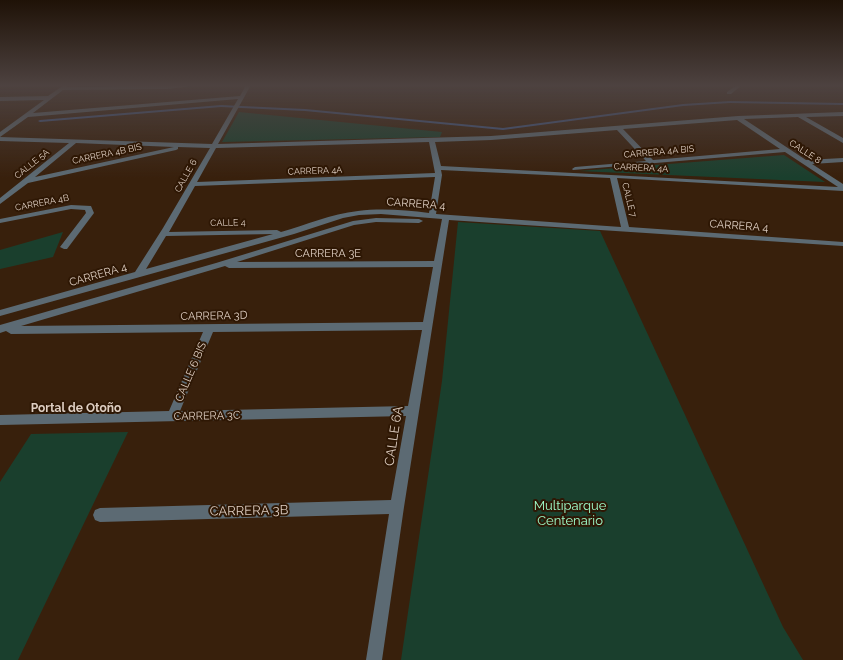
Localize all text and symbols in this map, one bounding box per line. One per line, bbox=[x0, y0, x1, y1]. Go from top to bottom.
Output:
street label: CALLE 8 bbox=[787, 138, 823, 166]
street label: CARRERA 4B BIS bbox=[71, 141, 143, 167]
street label: CARRERA 4A BIS bbox=[623, 144, 695, 160]
street label: CALLE 5A bbox=[13, 147, 51, 181]
street label: CALLE 6 bbox=[173, 158, 199, 194]
street label: CARRERA 4A bbox=[613, 161, 669, 175]
street label: CARRERA 4A bbox=[288, 165, 342, 177]
street label: CALLE 7 bbox=[619, 182, 639, 218]
street label: CARRERA 4B bbox=[14, 192, 70, 214]
street label: CARRERA 4 bbox=[386, 195, 446, 213]
street label: CALLE 4 bbox=[210, 217, 246, 229]
street label: CARRERA 4 bbox=[709, 217, 769, 235]
street label: CARRERA 3E bbox=[295, 247, 361, 261]
street label: CARRERA 4 bbox=[68, 260, 128, 290]
street label: CARRERA 3D bbox=[180, 309, 248, 323]
street label: CALLE 6 BIS bbox=[173, 340, 209, 404]
district label: Portal de Otoño bbox=[31, 401, 121, 415]
street label: CALLE 6A bbox=[382, 405, 406, 467]
street label: CARRERA 3C bbox=[174, 409, 240, 423]
park label: Multiparque Centenario bbox=[534, 498, 606, 529]
street label: CARRERA 3B bbox=[210, 503, 288, 519]

